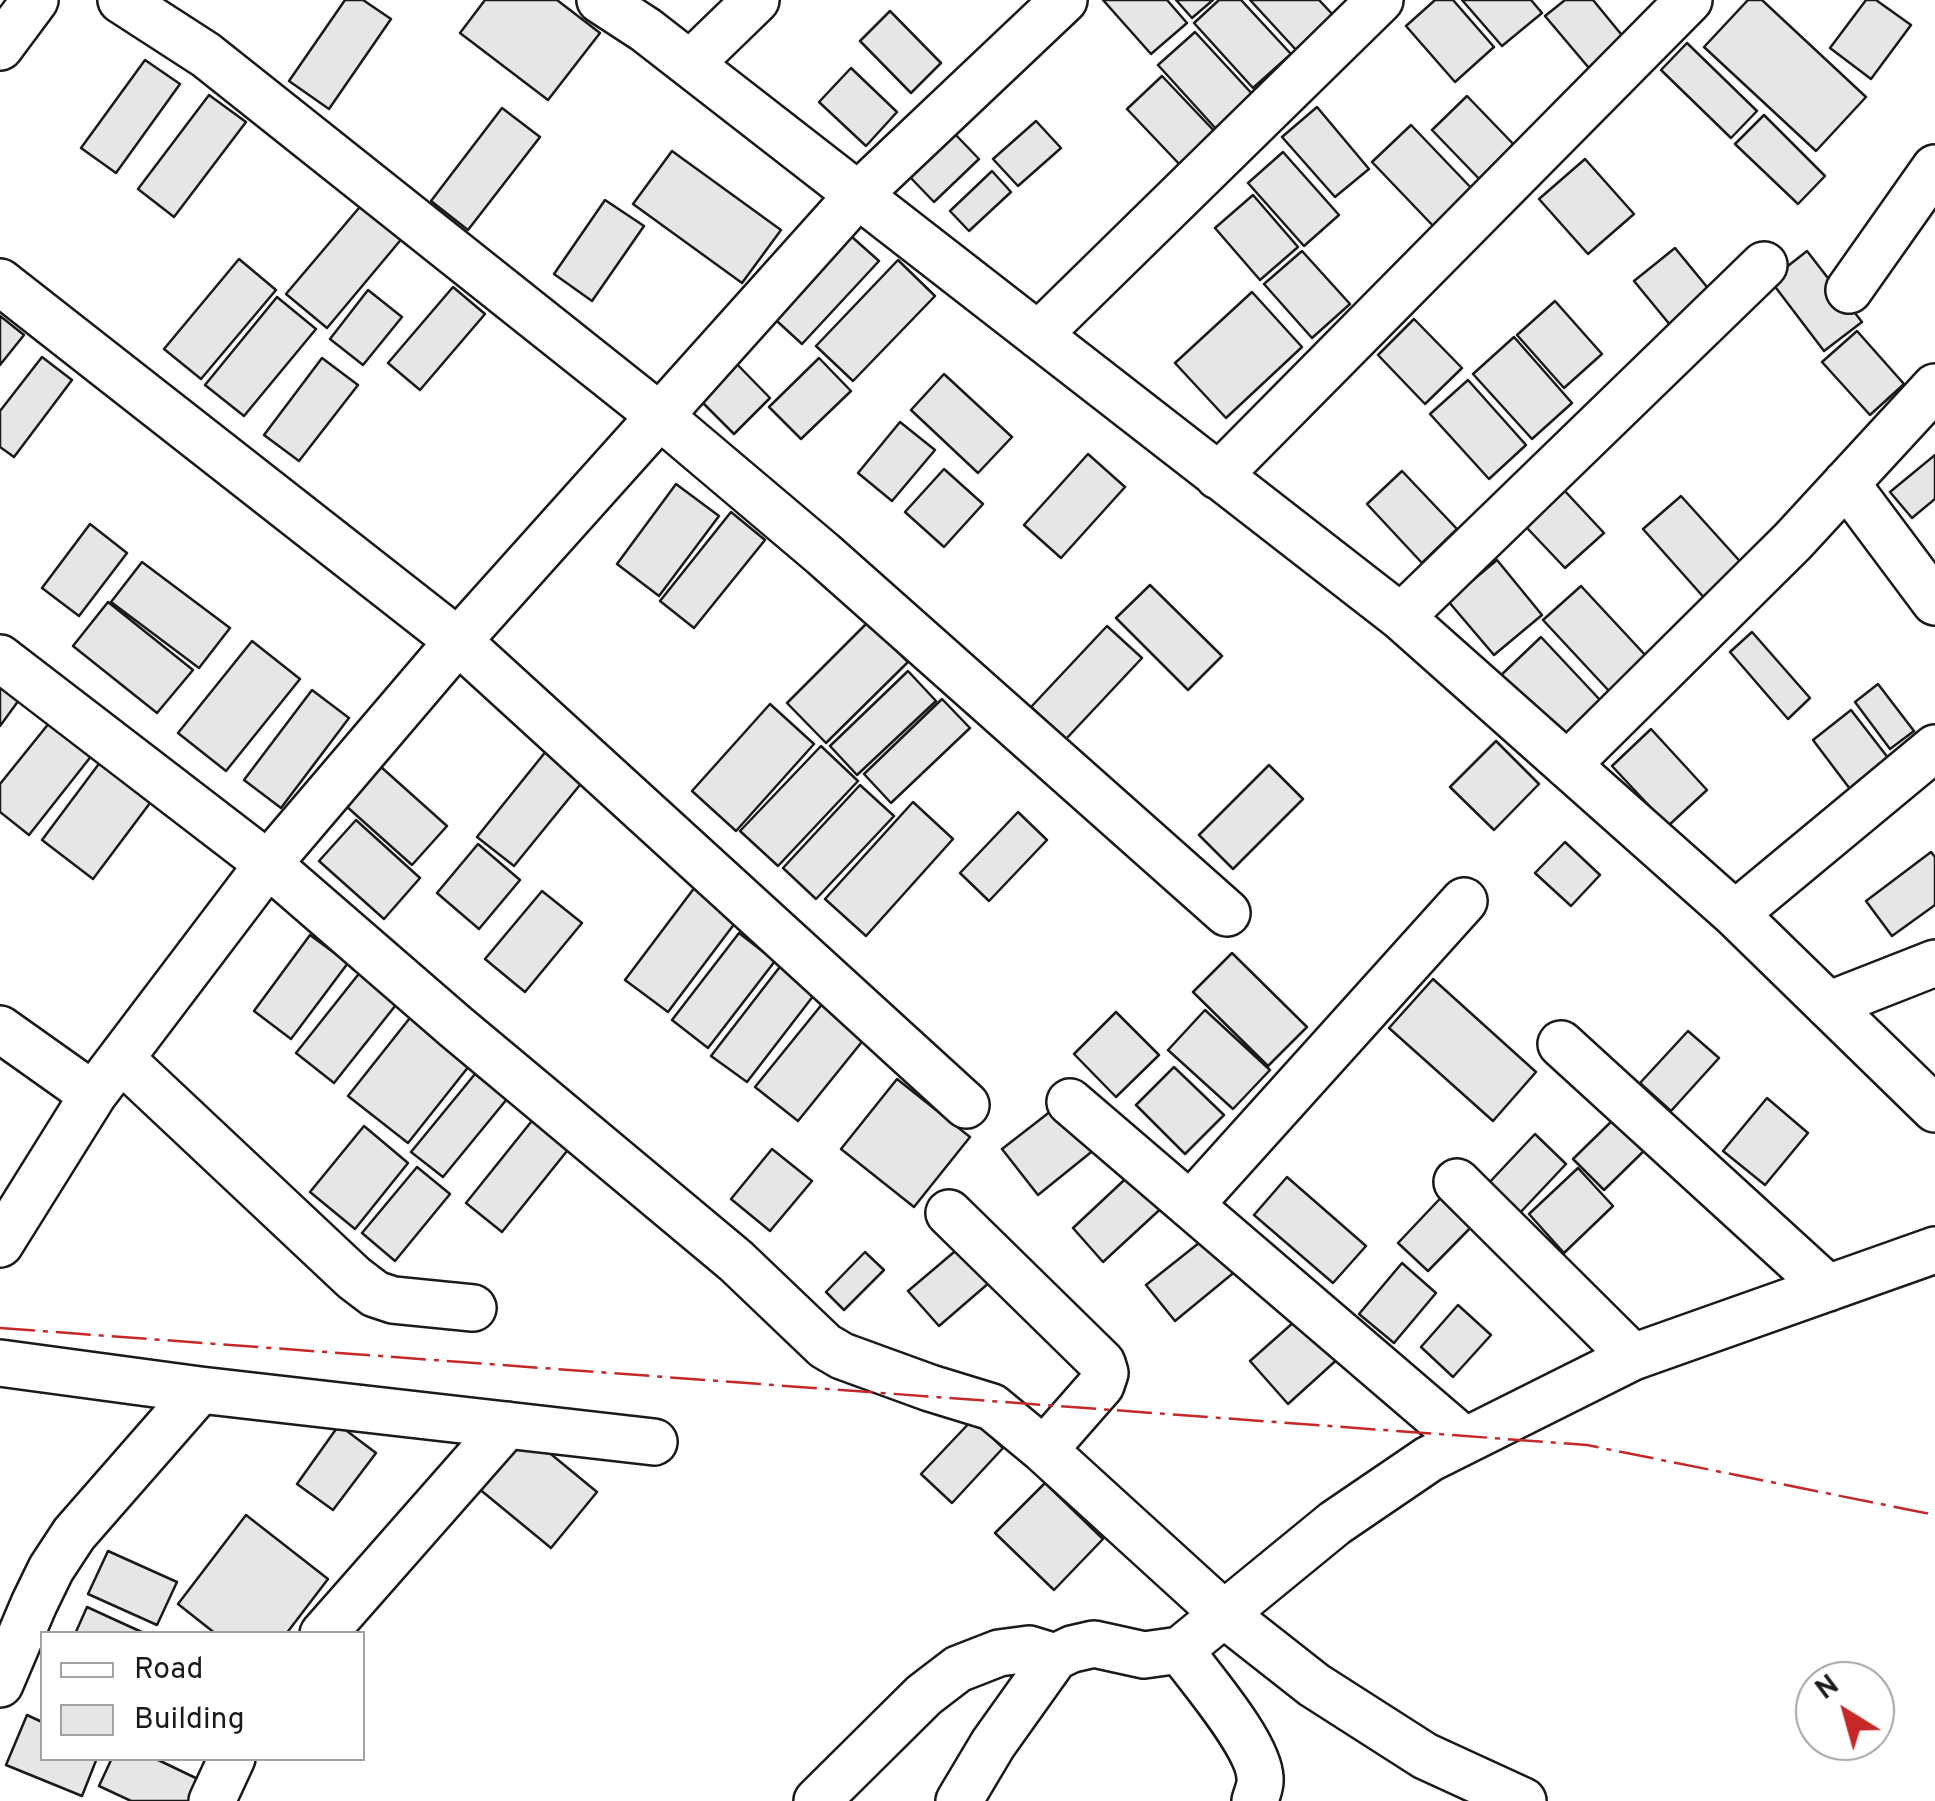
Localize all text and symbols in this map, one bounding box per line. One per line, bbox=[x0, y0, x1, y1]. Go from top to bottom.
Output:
legend bbox=[40, 1631, 365, 1761]
text: Road bbox=[134, 1652, 203, 1689]
north arrow bbox=[1795, 1661, 1895, 1761]
text: N bbox=[1809, 1668, 1847, 1709]
text: Building bbox=[134, 1702, 245, 1739]

